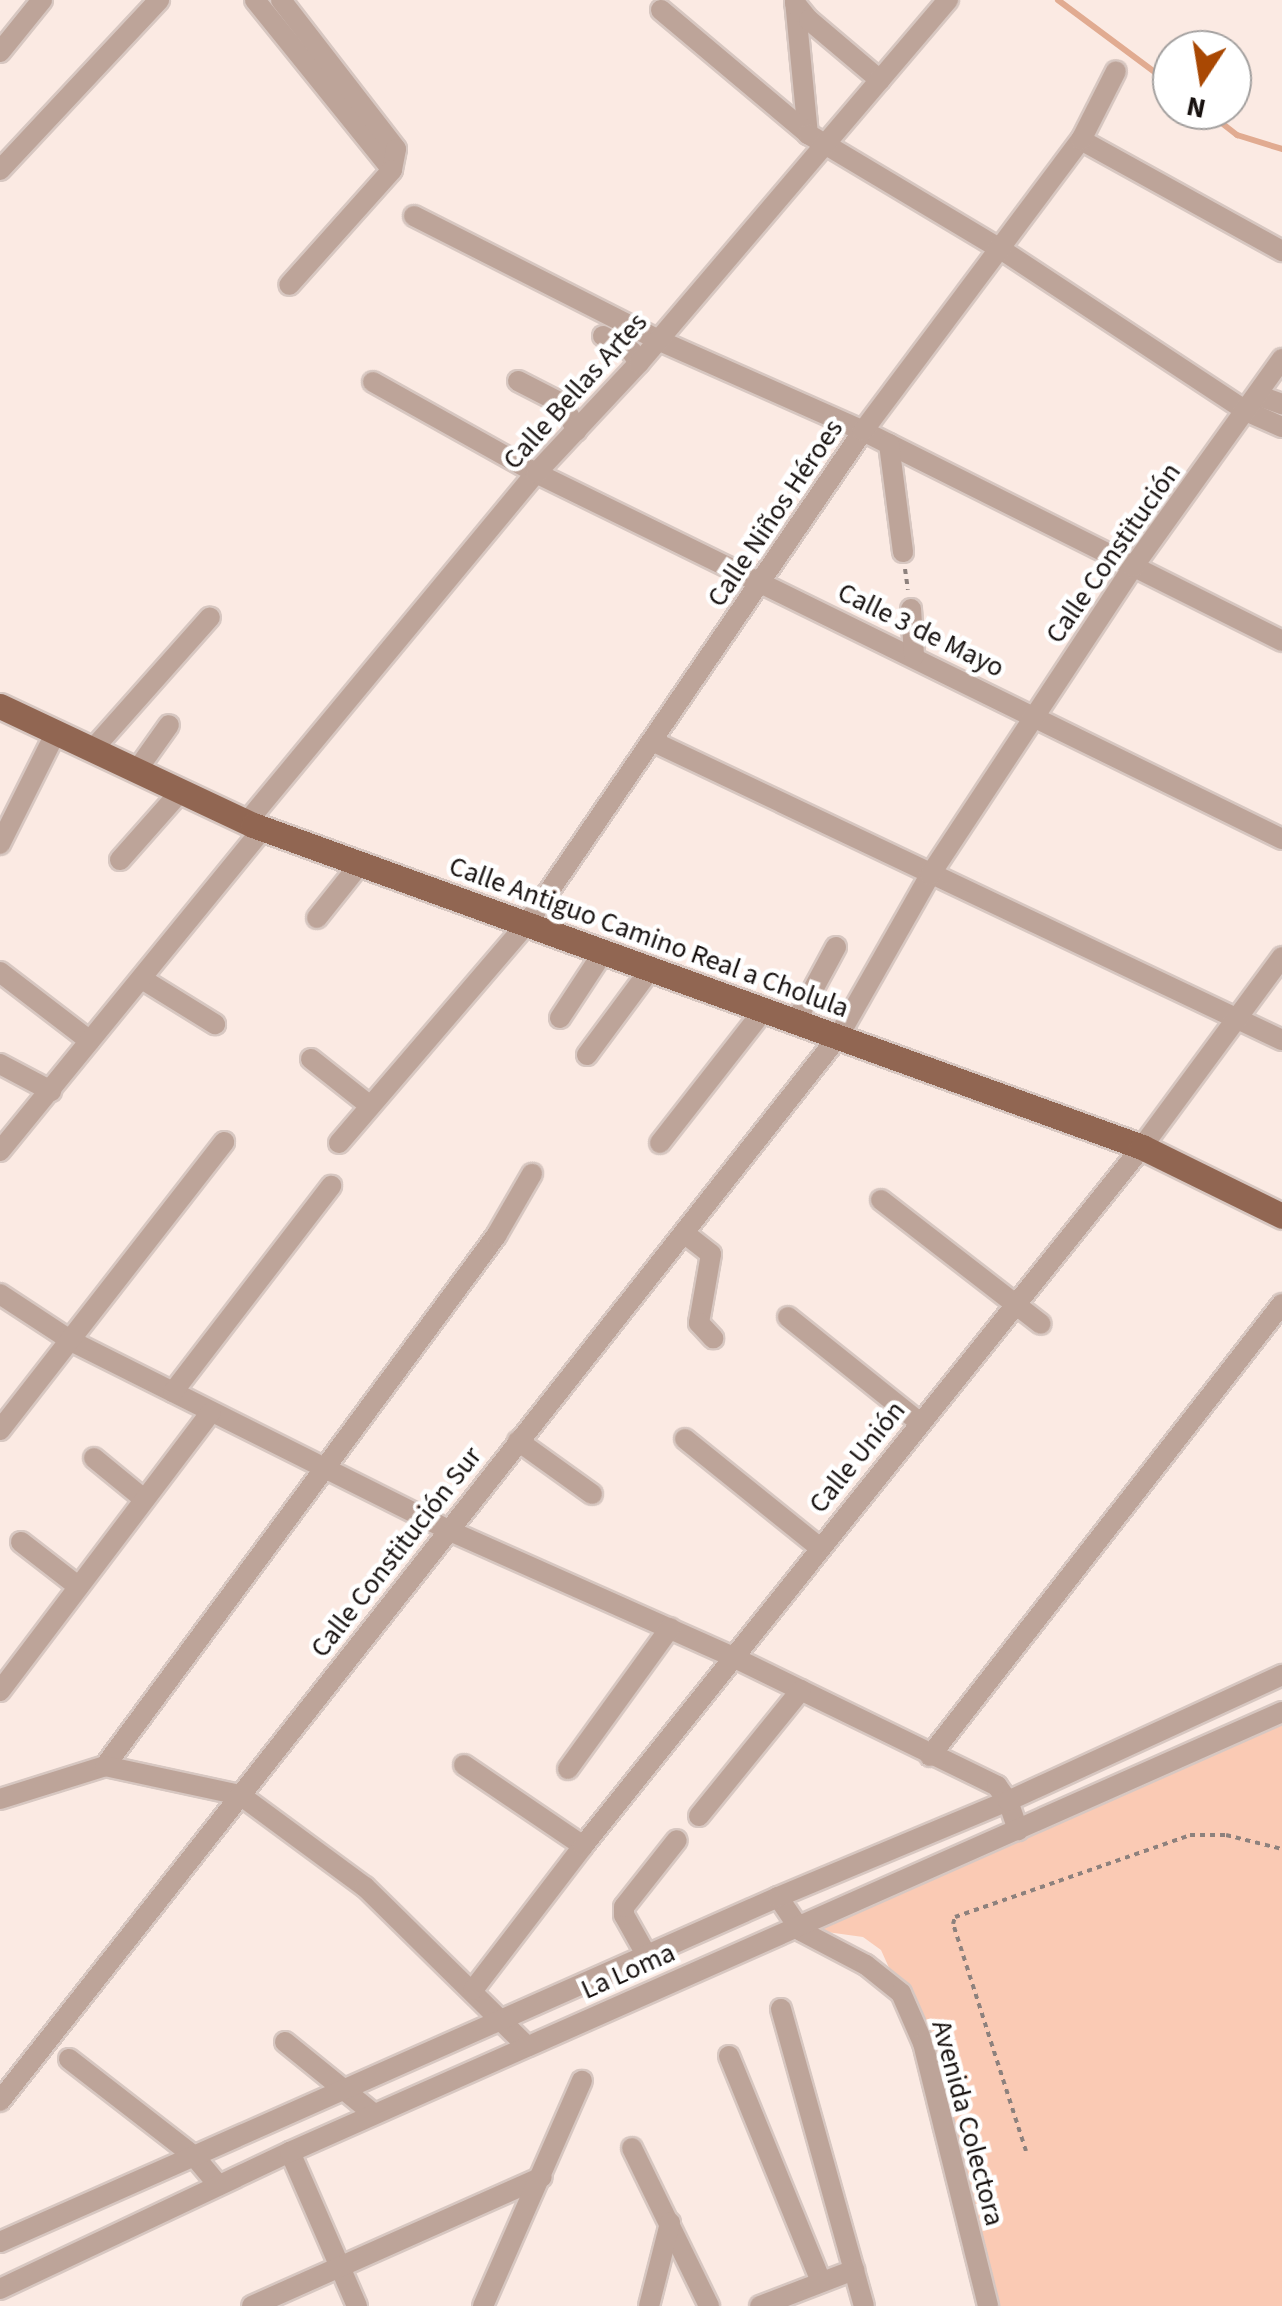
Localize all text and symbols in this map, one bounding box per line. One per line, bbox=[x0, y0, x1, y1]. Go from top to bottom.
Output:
north arrow bbox=[1152, 30, 1252, 130]
text: N bbox=[1183, 86, 1209, 129]
street label: Calle Bellas Artes bbox=[496, 306, 654, 476]
street label: Calle Niños Héroes bbox=[700, 413, 850, 613]
street label: Calle Constitución bbox=[1038, 456, 1188, 650]
street label: Calle 3 de Mayo bbox=[832, 575, 1010, 685]
street label: Calle Antiguo Camino Real a Cholula bbox=[445, 849, 853, 1025]
street label: Calle Unión bbox=[802, 1394, 912, 1520]
street label: Calle Constitución Sur bbox=[303, 1440, 489, 1664]
street label: La Loma bbox=[576, 1935, 680, 2007]
street label: Avenida Colectora bbox=[924, 2017, 1012, 2229]

